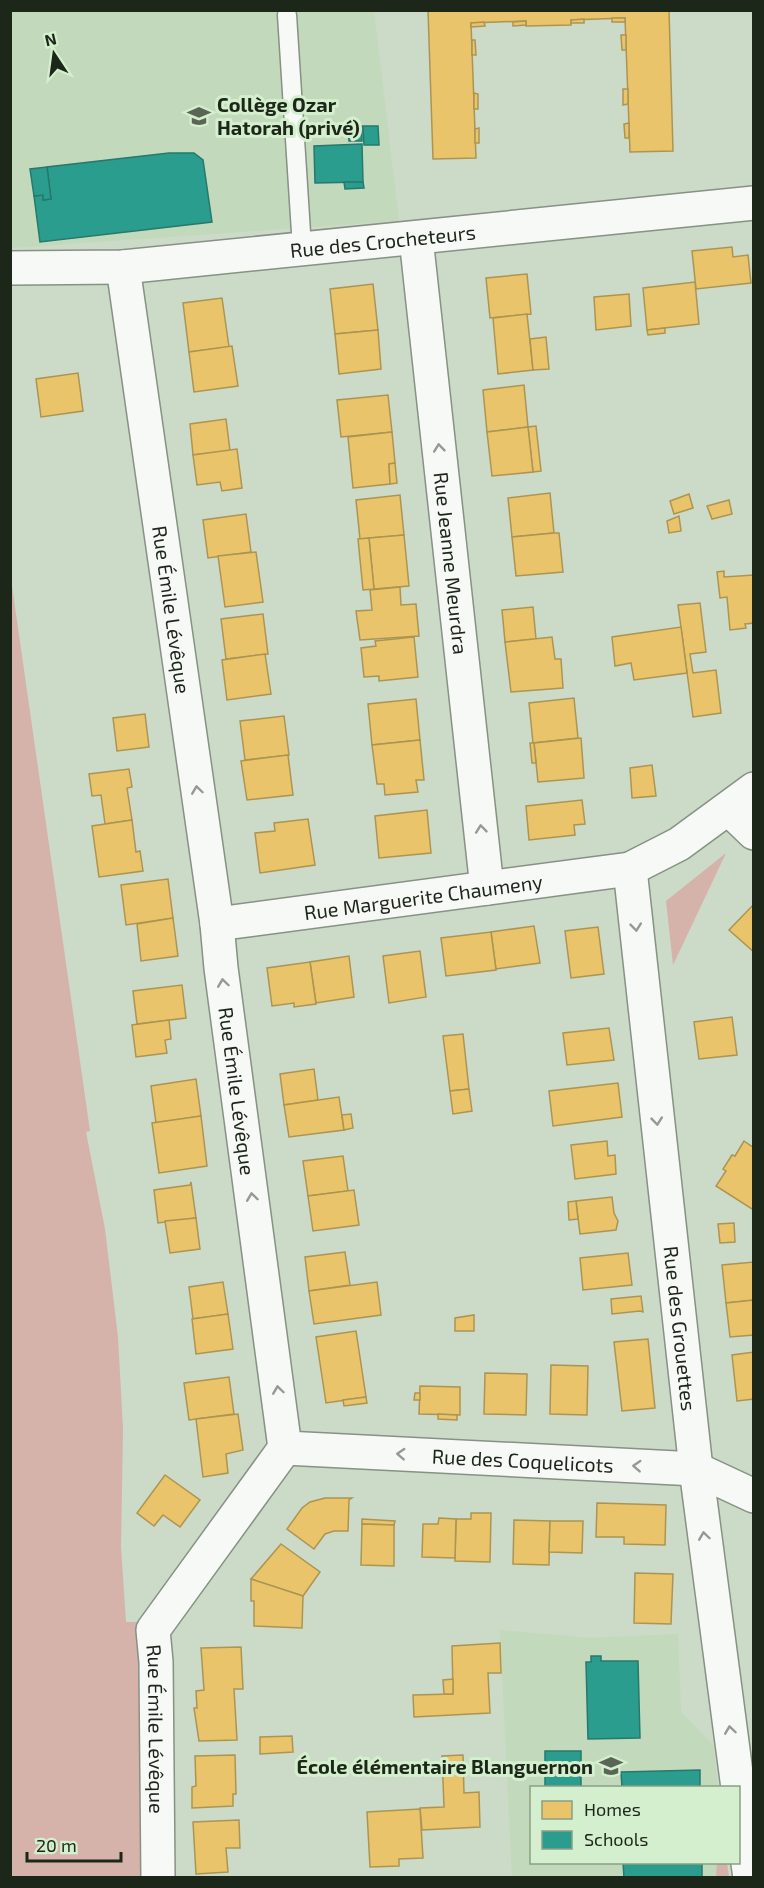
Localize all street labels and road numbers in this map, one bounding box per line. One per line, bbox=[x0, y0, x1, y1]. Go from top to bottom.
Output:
street label: Rue des Crocheteurs bbox=[289, 219, 477, 262]
street label: Rue Jeanne Meurdra bbox=[430, 470, 473, 656]
street label: Rue Émile Lévêque bbox=[148, 524, 196, 695]
street label: Rue Marguerite Chaumeny bbox=[302, 869, 544, 924]
street label: Rue Émile Lévêque bbox=[214, 1005, 261, 1177]
street label: Rue des Grouettes bbox=[660, 1244, 702, 1412]
street label: Rue des Coquelicots bbox=[431, 1444, 614, 1477]
street label: Rue Émile Lévêque bbox=[142, 1643, 169, 1814]

